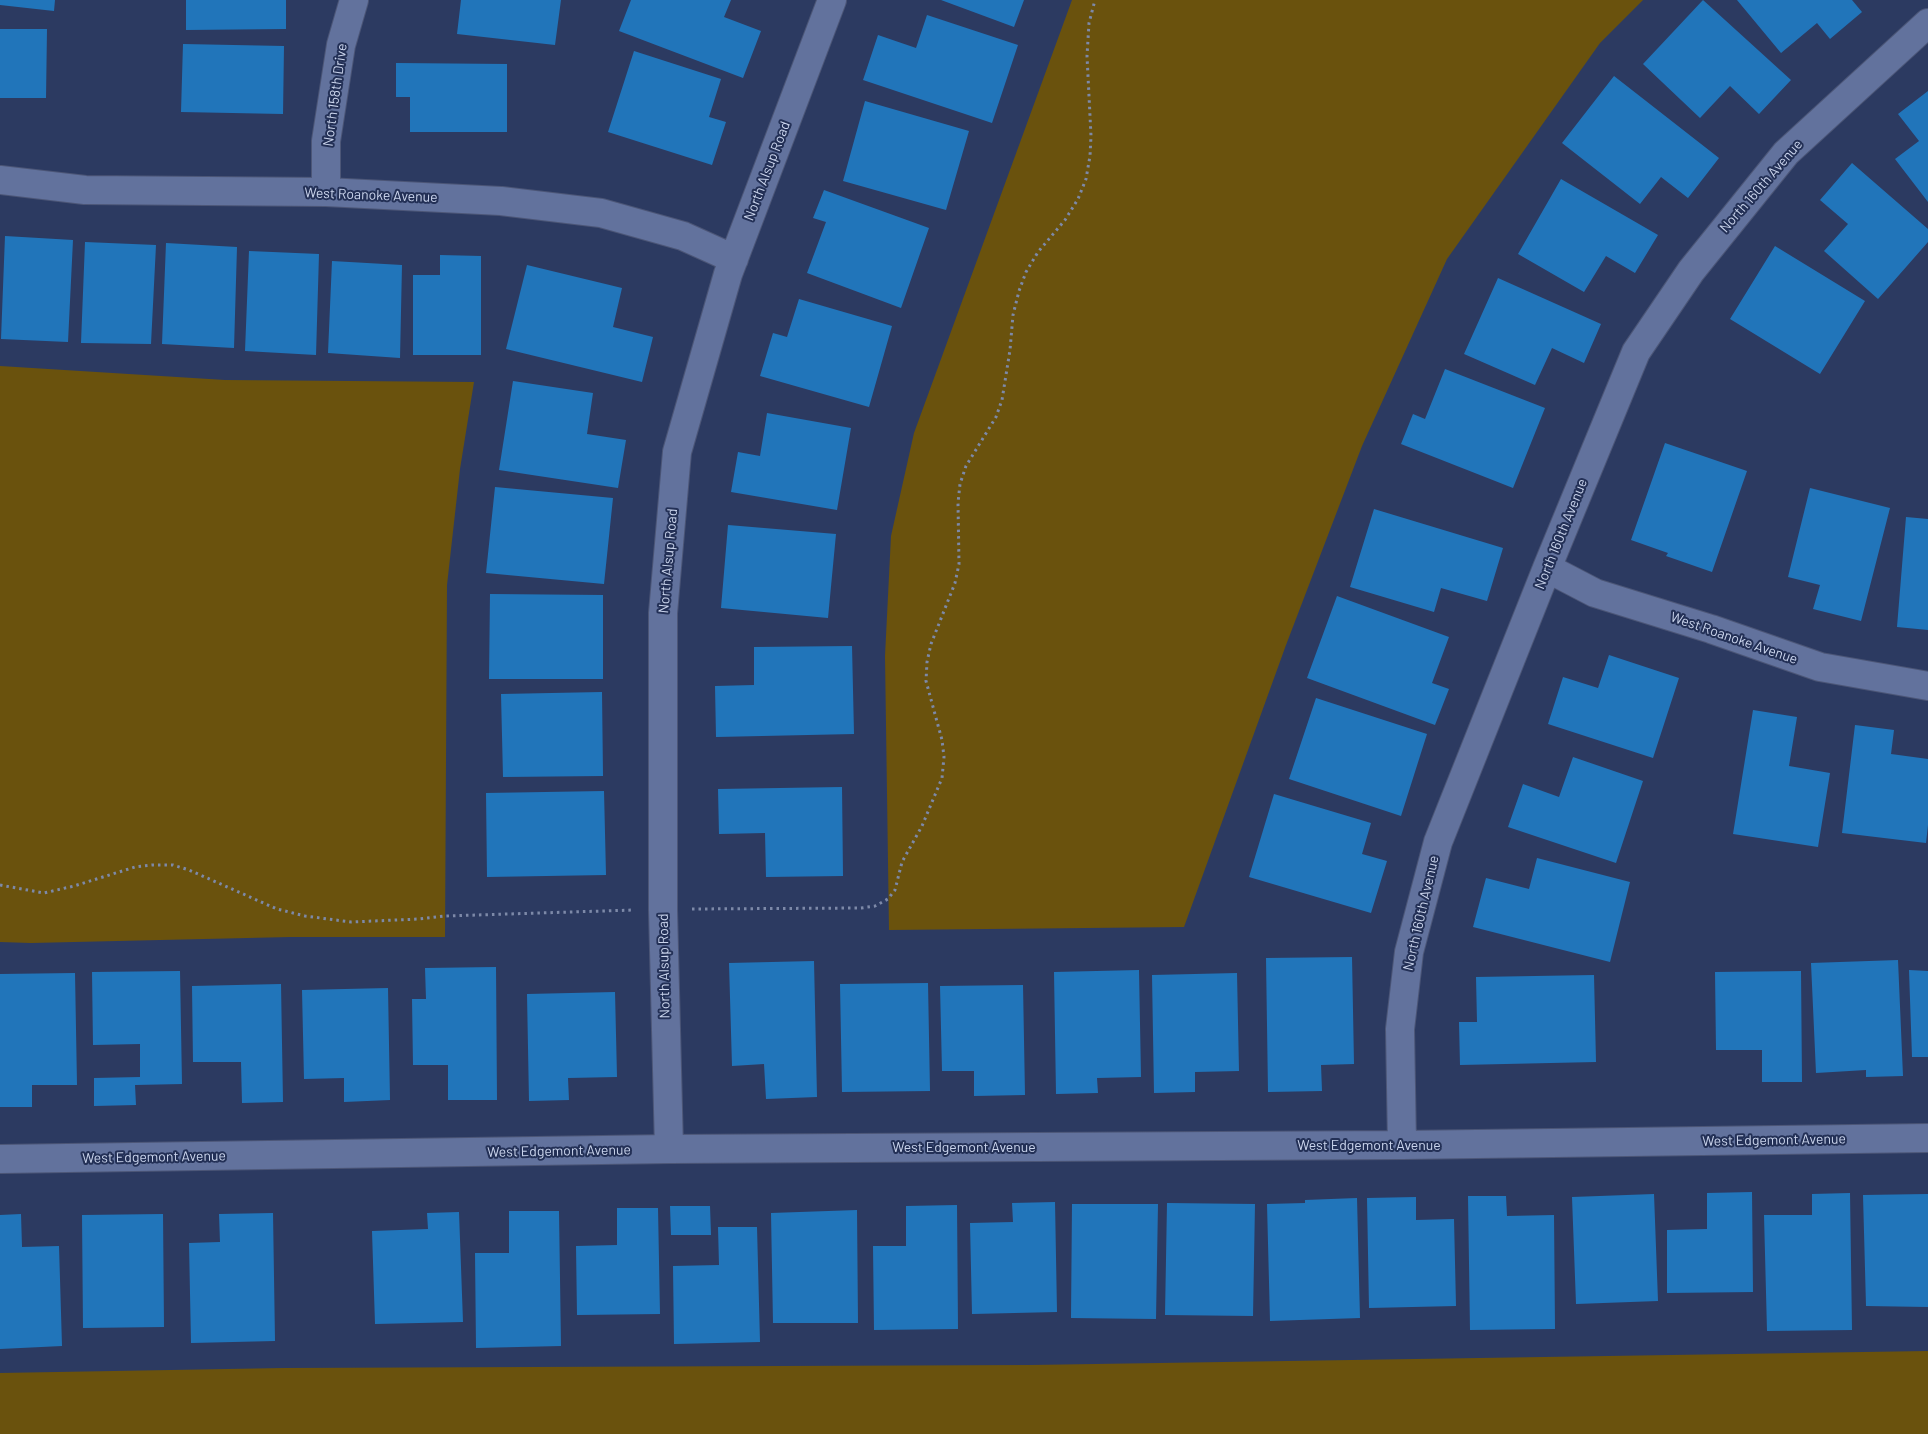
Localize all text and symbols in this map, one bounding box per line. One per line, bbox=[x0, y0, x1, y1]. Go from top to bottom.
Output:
street label: North 158th Drive bbox=[319, 42, 351, 148]
street label: North Alsup Road bbox=[740, 119, 794, 223]
street label: North 160th Avenue bbox=[1716, 136, 1806, 236]
street label: West Roanoke Avenue bbox=[304, 184, 438, 206]
street label: North 160th Avenue bbox=[1531, 476, 1591, 592]
street label: North Alsup Road bbox=[655, 508, 681, 614]
street label: West Roanoke Avenue bbox=[1668, 608, 1800, 668]
street label: North 160th Avenue bbox=[1400, 854, 1442, 972]
street label: North Alsup Road bbox=[655, 913, 673, 1019]
street label: West Edgemont Avenue bbox=[1702, 1130, 1846, 1150]
street label: West Edgemont Avenue bbox=[1297, 1137, 1441, 1153]
street label: West Edgemont Avenue bbox=[892, 1139, 1036, 1155]
street label: West Edgemont Avenue bbox=[487, 1141, 631, 1161]
street label: West Edgemont Avenue bbox=[82, 1147, 226, 1167]

